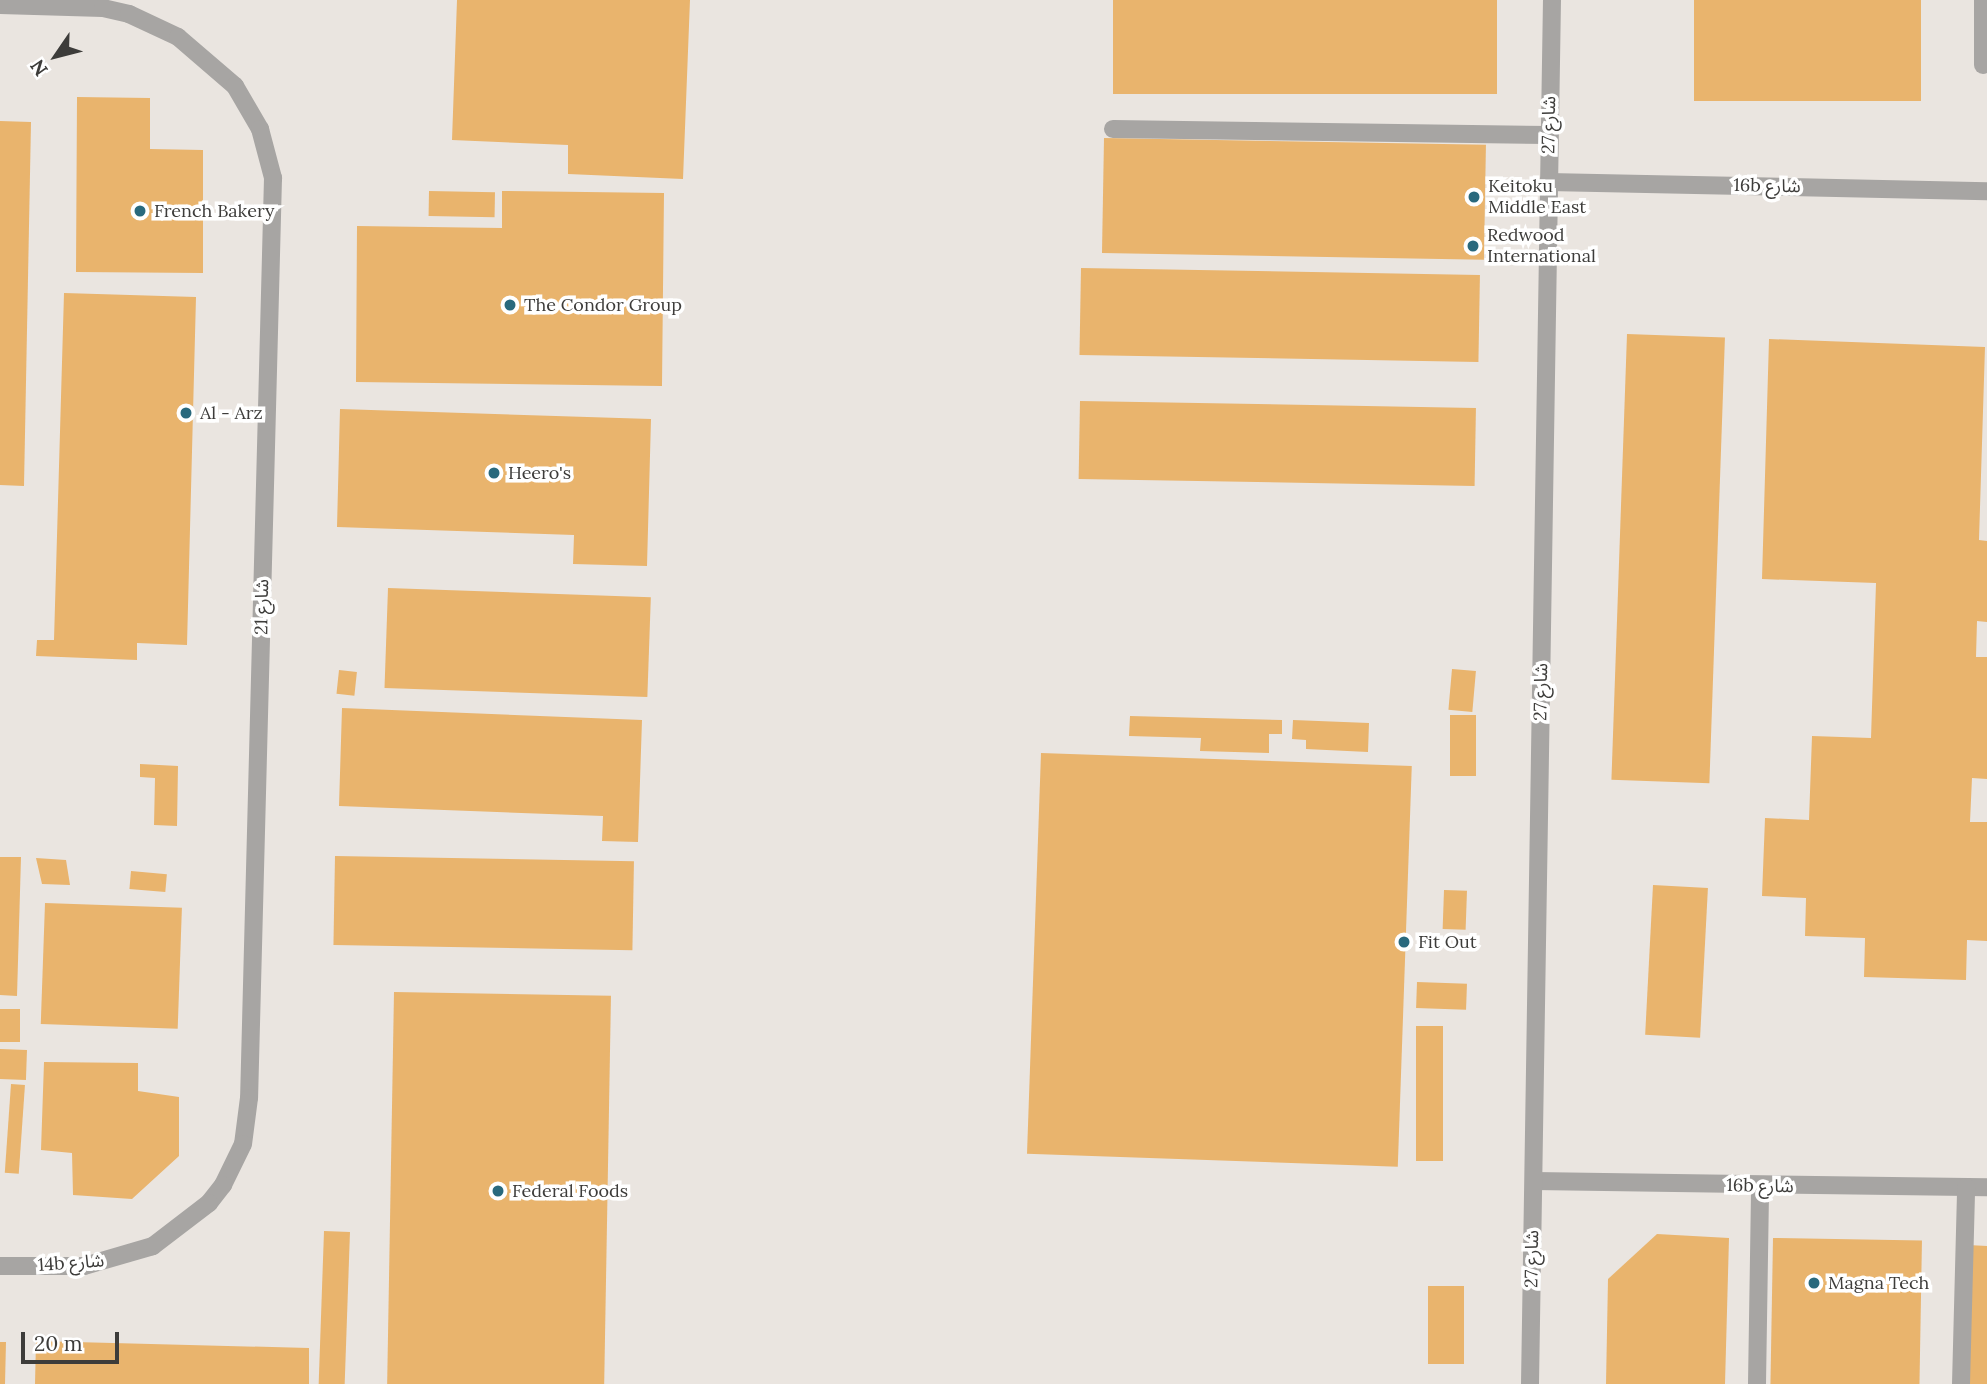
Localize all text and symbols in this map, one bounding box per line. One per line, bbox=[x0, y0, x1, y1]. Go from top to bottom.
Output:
north arrow bbox=[21, 21, 91, 91]
text: N bbox=[25, 55, 53, 81]
street label: شارع 27 bbox=[1538, 96, 1560, 154]
street label: 16b شارع bbox=[1733, 175, 1801, 197]
place label: Keitoku Middle East bbox=[1488, 176, 1586, 218]
marker: Keitoku Middle East bbox=[1466, 189, 1482, 205]
place label: French Bakery bbox=[154, 200, 275, 222]
marker: French Bakery bbox=[132, 203, 148, 219]
place label: Redwood International bbox=[1487, 225, 1596, 268]
marker: Redwood International bbox=[1465, 238, 1481, 254]
place label: The Condor Group bbox=[524, 294, 682, 316]
marker: The Condor Group bbox=[502, 297, 518, 313]
place label: Al - Arz bbox=[200, 402, 263, 424]
marker: Al - Arz bbox=[178, 405, 194, 421]
place label: Heero's bbox=[508, 462, 571, 484]
marker: Heero's bbox=[486, 465, 502, 481]
street label: شارع 21 bbox=[251, 579, 273, 635]
street label: شارع 27 bbox=[1530, 663, 1552, 721]
place label: Fit Out bbox=[1418, 931, 1477, 953]
marker: Fit Out bbox=[1396, 934, 1412, 950]
street label: 16b شارع bbox=[1726, 1175, 1794, 1197]
place label: Federal Foods bbox=[512, 1180, 628, 1202]
marker: Federal Foods bbox=[490, 1183, 506, 1199]
street label: شارع 27 bbox=[1521, 1230, 1543, 1288]
street label: 14b شارع bbox=[37, 1250, 105, 1276]
place label: Magna Tech bbox=[1828, 1272, 1929, 1294]
marker: Magna Tech bbox=[1806, 1275, 1822, 1291]
scale bar bbox=[24, 1318, 122, 1362]
text: 20 m bbox=[34, 1330, 83, 1357]

